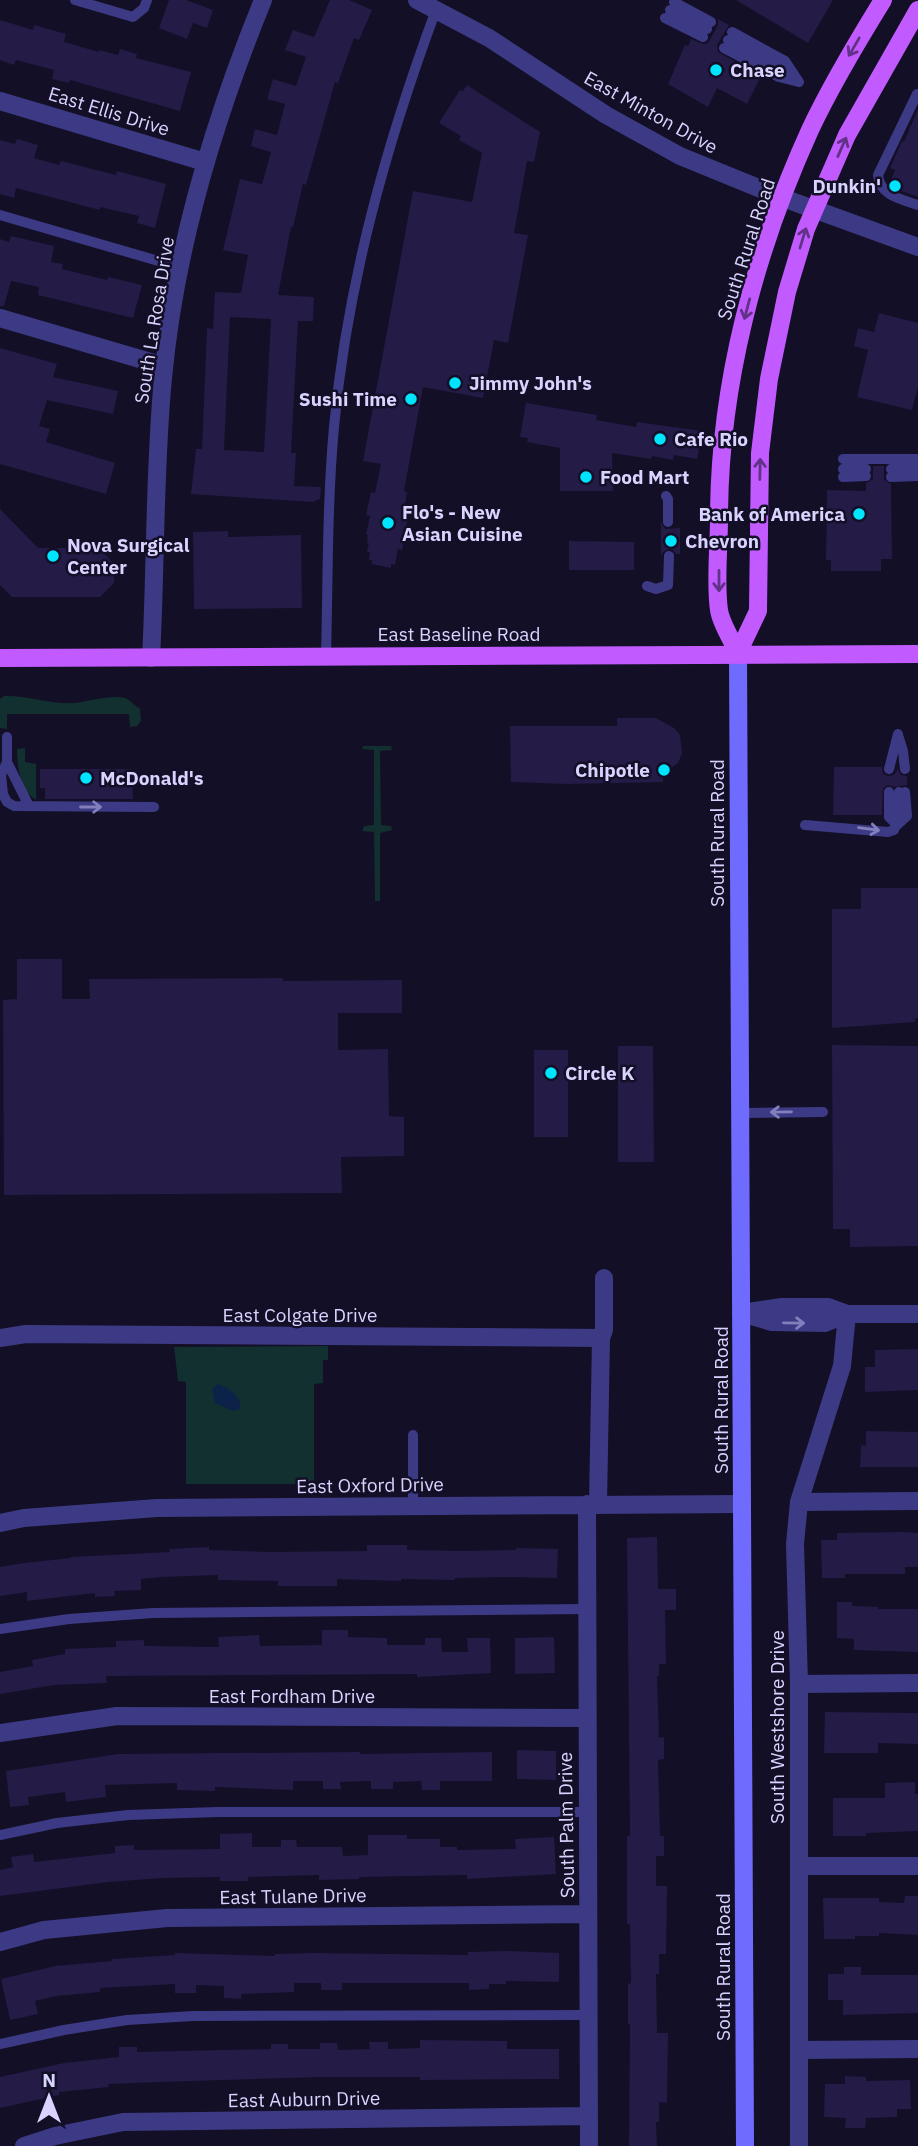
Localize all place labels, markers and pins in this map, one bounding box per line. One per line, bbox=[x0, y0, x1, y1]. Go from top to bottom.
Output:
place label: Chase bbox=[730, 58, 785, 82]
marker: Chase bbox=[708, 62, 724, 78]
place label: Dunkin' bbox=[813, 174, 881, 198]
marker: Dunkin' bbox=[887, 178, 903, 194]
place label: Jimmy John's bbox=[469, 371, 592, 395]
marker: Jimmy John's bbox=[447, 375, 463, 391]
place label: Sushi Time bbox=[299, 387, 397, 411]
marker: Sushi Time bbox=[403, 391, 419, 407]
place label: Cafe Rio bbox=[674, 427, 748, 451]
marker: Cafe Rio bbox=[652, 431, 668, 447]
place label: Food Mart bbox=[600, 465, 689, 489]
marker: Food Mart bbox=[578, 469, 594, 485]
place label: Flo's - New Asian Cuisine bbox=[402, 500, 523, 546]
place label: Bank of America bbox=[698, 502, 845, 526]
marker: Bank of America bbox=[851, 506, 867, 522]
marker: Flo's - New Asian Cuisine bbox=[380, 515, 396, 531]
place label: Chevron bbox=[685, 529, 759, 553]
place label: Nova Surgical Center bbox=[67, 533, 190, 579]
marker: Chevron bbox=[663, 533, 679, 549]
marker: Nova Surgical Center bbox=[45, 548, 61, 564]
place label: Chipotle bbox=[575, 758, 650, 782]
marker: Chipotle bbox=[656, 762, 672, 778]
place label: McDonald's bbox=[100, 766, 203, 790]
marker: McDonald's bbox=[78, 770, 94, 786]
place label: Circle K bbox=[565, 1061, 634, 1085]
marker: Circle K bbox=[543, 1065, 559, 1081]

